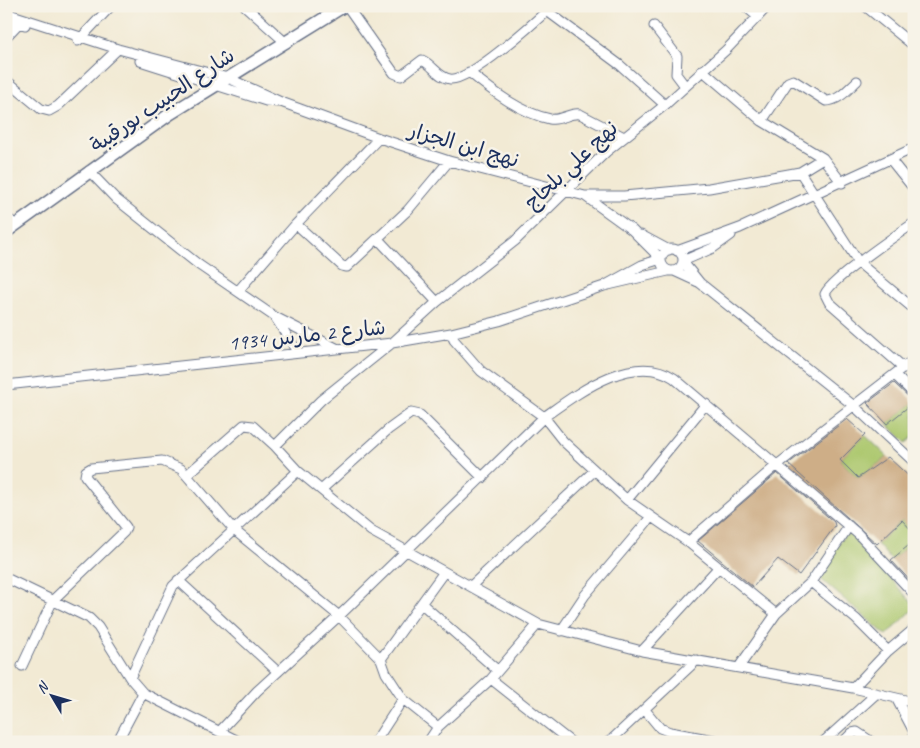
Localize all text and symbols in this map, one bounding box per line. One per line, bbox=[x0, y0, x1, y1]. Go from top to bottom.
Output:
street label: شارع الحبيب بورقيبة bbox=[85, 42, 240, 160]
street label: نهج علي بلحاج bbox=[519, 115, 628, 220]
street label: نهج ابن الجزار bbox=[404, 116, 522, 174]
street label: شارع 2 مارس 1934 bbox=[227, 314, 387, 358]
north arrow bbox=[28, 670, 78, 720]
text: N bbox=[33, 678, 53, 697]

